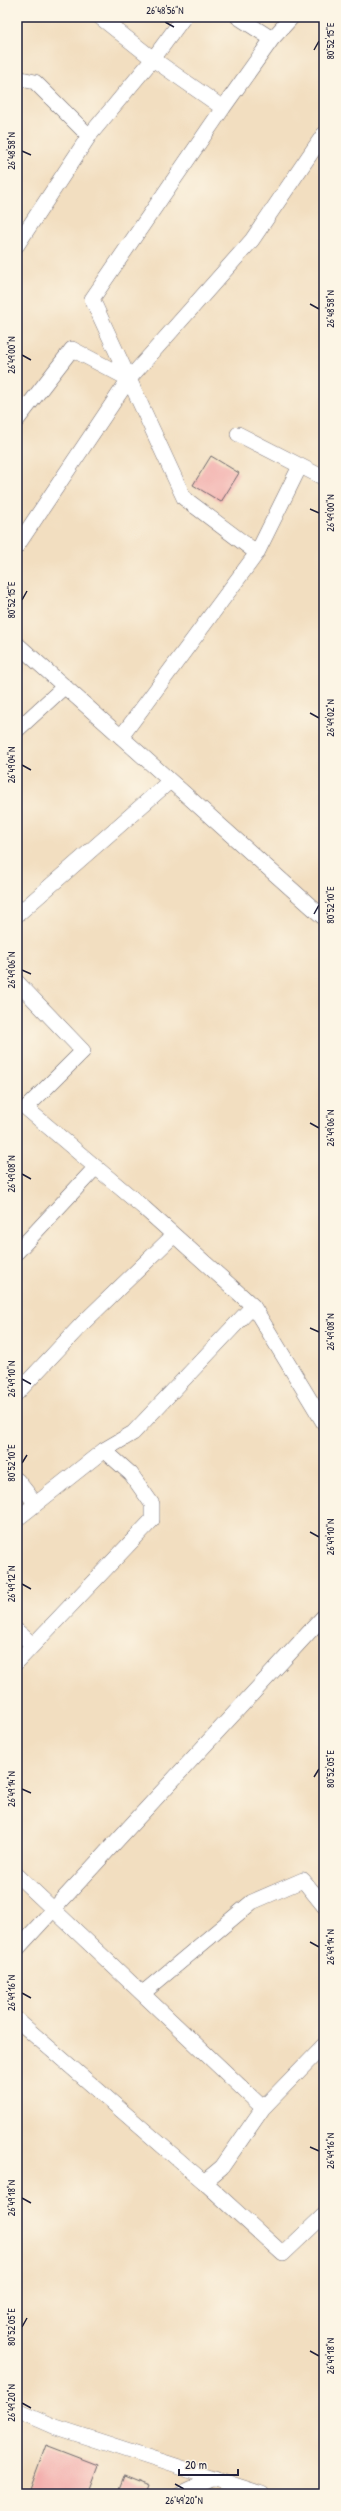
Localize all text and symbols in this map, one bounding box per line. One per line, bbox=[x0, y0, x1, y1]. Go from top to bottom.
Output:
text: 26°48'56"N bbox=[146, 4, 184, 17]
text: 80°52'15"E bbox=[324, 22, 337, 60]
text: 26°48'58"N bbox=[5, 132, 18, 170]
text: 26°48'58"N bbox=[324, 290, 337, 328]
text: 26°49'00"N bbox=[5, 336, 18, 374]
text: 26°49'00"N bbox=[324, 494, 337, 532]
text: 80°52'15"E bbox=[5, 581, 18, 619]
text: 26°49'02"N bbox=[324, 699, 337, 737]
text: 26°49'04"N bbox=[5, 747, 18, 783]
text: 80°52'10"E bbox=[324, 886, 337, 924]
text: 26°49'06"N bbox=[5, 952, 18, 988]
text: 26°49'06"N bbox=[324, 1110, 337, 1146]
text: 26°49'08"N bbox=[5, 1155, 18, 1193]
text: 26°49'08"N bbox=[324, 1313, 337, 1351]
text: 26°49'10"N bbox=[5, 1361, 18, 1397]
text: 80°52'10"E bbox=[5, 1444, 18, 1482]
text: 26°49'10"N bbox=[324, 1519, 337, 1555]
text: 26°49'12"N bbox=[5, 1566, 18, 1602]
text: 80°52'05"E bbox=[324, 1750, 337, 1788]
text: 26°49'14"N bbox=[5, 1771, 18, 1807]
text: 26°49'14"N bbox=[324, 1929, 337, 1965]
text: 26°49'16"N bbox=[5, 1975, 18, 2011]
text: 26°49'16"N bbox=[324, 2133, 337, 2169]
text: 26°49'18"N bbox=[5, 2180, 18, 2216]
text: 80°52'05"E bbox=[5, 2308, 18, 2346]
text: 26°49'18"N bbox=[324, 2338, 337, 2374]
text: 26°49'20"N bbox=[5, 2384, 18, 2422]
scale bar bbox=[179, 2451, 238, 2477]
text: 20 m bbox=[185, 2456, 207, 2473]
text: 26°49'20"N bbox=[165, 2494, 203, 2507]

